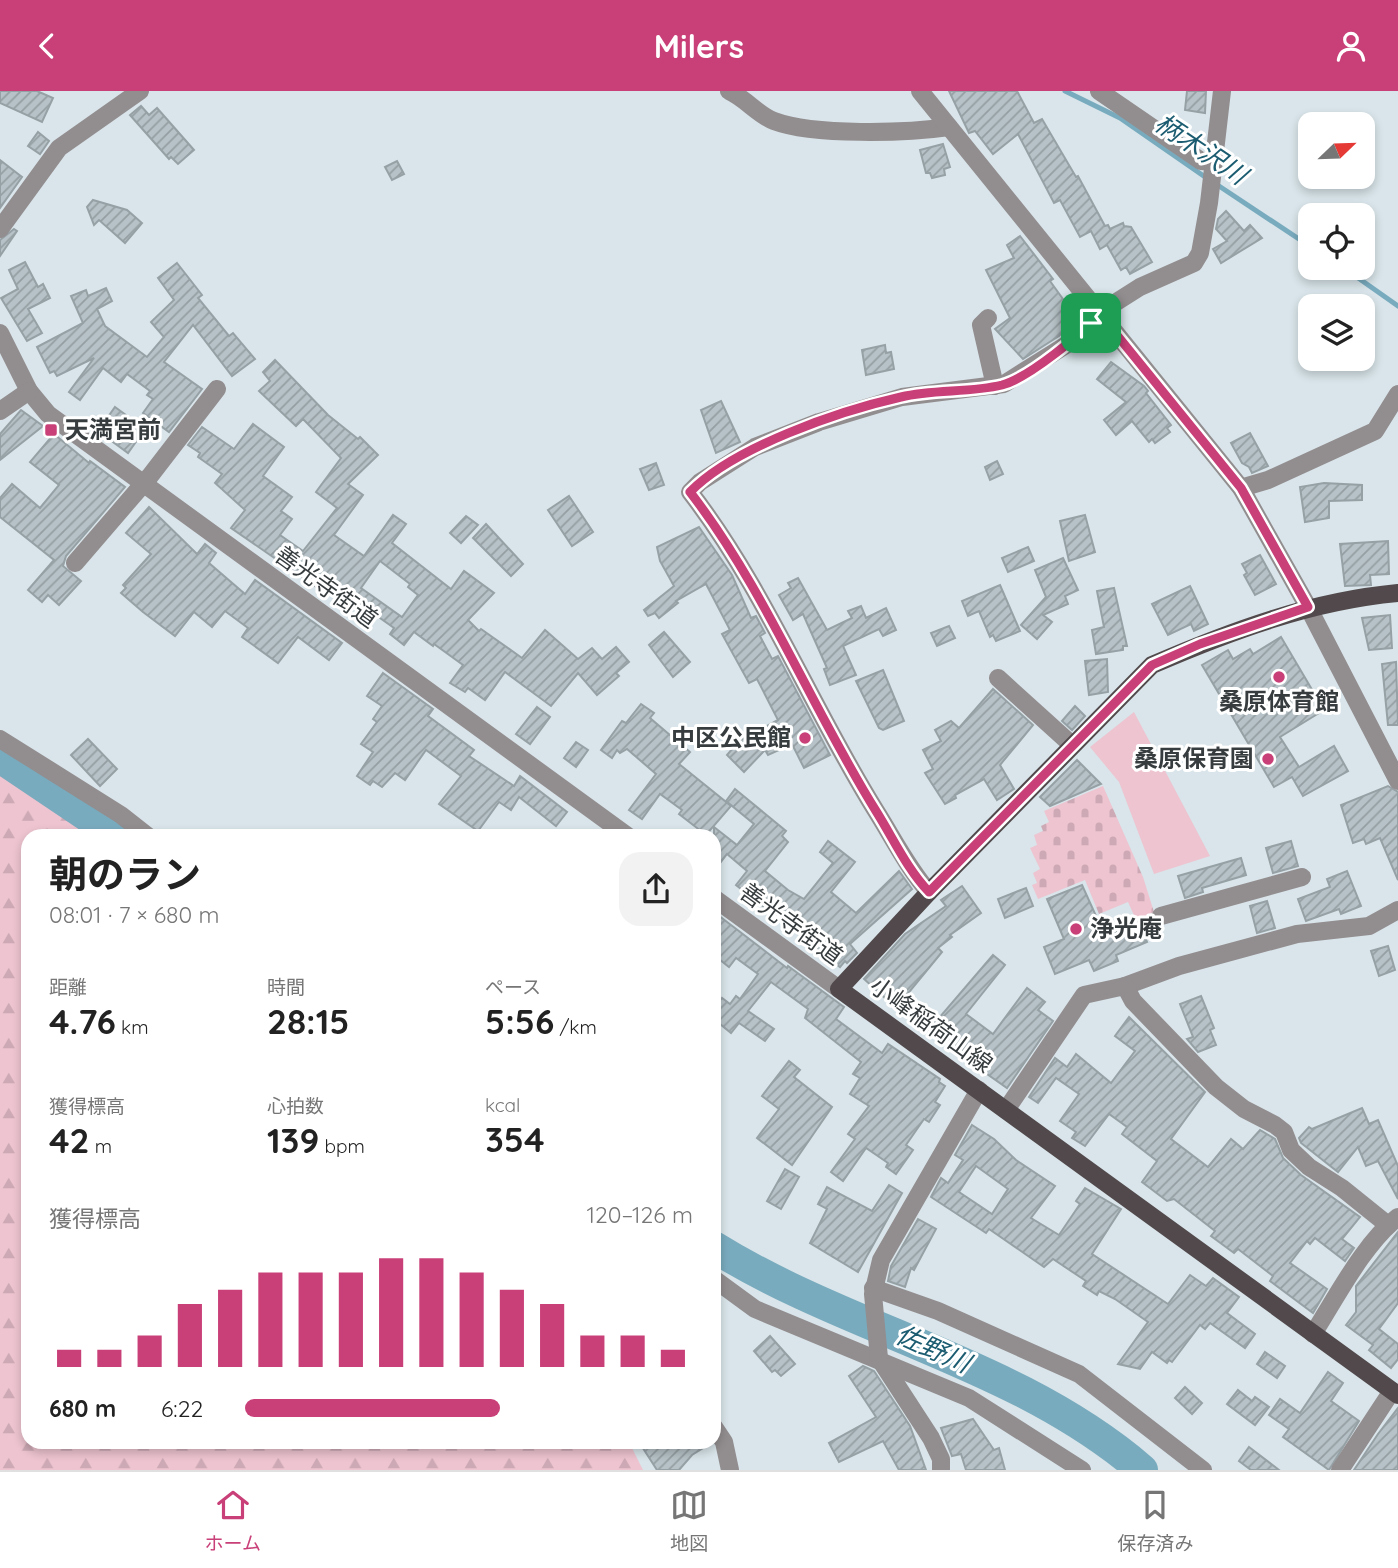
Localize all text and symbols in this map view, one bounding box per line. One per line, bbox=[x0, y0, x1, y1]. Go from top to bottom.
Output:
text: Milers bbox=[654, 26, 744, 66]
icon: back bbox=[28, 27, 66, 65]
icon: person bbox=[1332, 27, 1370, 65]
water label: 柄木沢川 bbox=[1149, 106, 1256, 193]
north arrow bbox=[1298, 112, 1376, 189]
map controls bbox=[1298, 112, 1375, 371]
button: locate bbox=[1298, 203, 1375, 280]
pin bbox=[1061, 293, 1121, 353]
button: layers bbox=[1298, 294, 1375, 371]
icon: arrive bbox=[1072, 304, 1110, 342]
place label: 天満宮前 bbox=[65, 414, 161, 444]
marker: 天満宮前 bbox=[43, 422, 59, 438]
street label: 善光寺街道 bbox=[269, 539, 384, 634]
marker: 桑原体育館 bbox=[1271, 669, 1287, 685]
place label: 桑原体育館 bbox=[1219, 686, 1339, 716]
place label: 中区公民館 bbox=[671, 722, 791, 752]
marker: 中区公民館 bbox=[797, 730, 813, 746]
place label: 桑原保育園 bbox=[1134, 743, 1254, 773]
marker: 桑原保育園 bbox=[1260, 751, 1276, 767]
text: 朝のラン bbox=[49, 850, 201, 898]
button: share bbox=[619, 852, 693, 926]
street label: 善光寺街道 bbox=[734, 876, 849, 971]
text: 08:01 · 7 × 680 m bbox=[49, 900, 219, 929]
place label: 浄光庵 bbox=[1090, 913, 1162, 943]
marker: 浄光庵 bbox=[1068, 921, 1084, 937]
street label: 小峰稲荷山線 bbox=[865, 970, 999, 1079]
text: 距離 bbox=[49, 975, 87, 999]
text: 時間 bbox=[267, 975, 305, 999]
text: ペース bbox=[485, 975, 541, 999]
text: 4.76 bbox=[49, 999, 116, 1043]
text: 28:15 bbox=[267, 999, 349, 1043]
text: 5:56 bbox=[485, 999, 554, 1043]
text: km bbox=[116, 1015, 149, 1039]
text: /km bbox=[554, 1015, 597, 1039]
text: kcal bbox=[485, 1093, 520, 1117]
text: 獲得標高 bbox=[49, 1094, 125, 1118]
text: 心拍数 bbox=[267, 1094, 324, 1118]
text: 354 bbox=[485, 1117, 545, 1161]
text: 42 bbox=[49, 1118, 90, 1162]
text: 139 bbox=[267, 1118, 319, 1162]
text: m bbox=[90, 1134, 112, 1158]
text: bpm bbox=[319, 1134, 365, 1158]
text: 120–126 m bbox=[587, 1200, 693, 1229]
text: 獲得標高 bbox=[49, 1204, 141, 1233]
water label: 佐野川 bbox=[891, 1318, 978, 1381]
text: 680 m bbox=[49, 1394, 116, 1423]
text: 6:22 bbox=[161, 1394, 203, 1423]
tab: ホーム bbox=[205, 1486, 261, 1555]
tab: 地図 bbox=[670, 1486, 708, 1555]
tab: 保存済み bbox=[1117, 1486, 1193, 1555]

